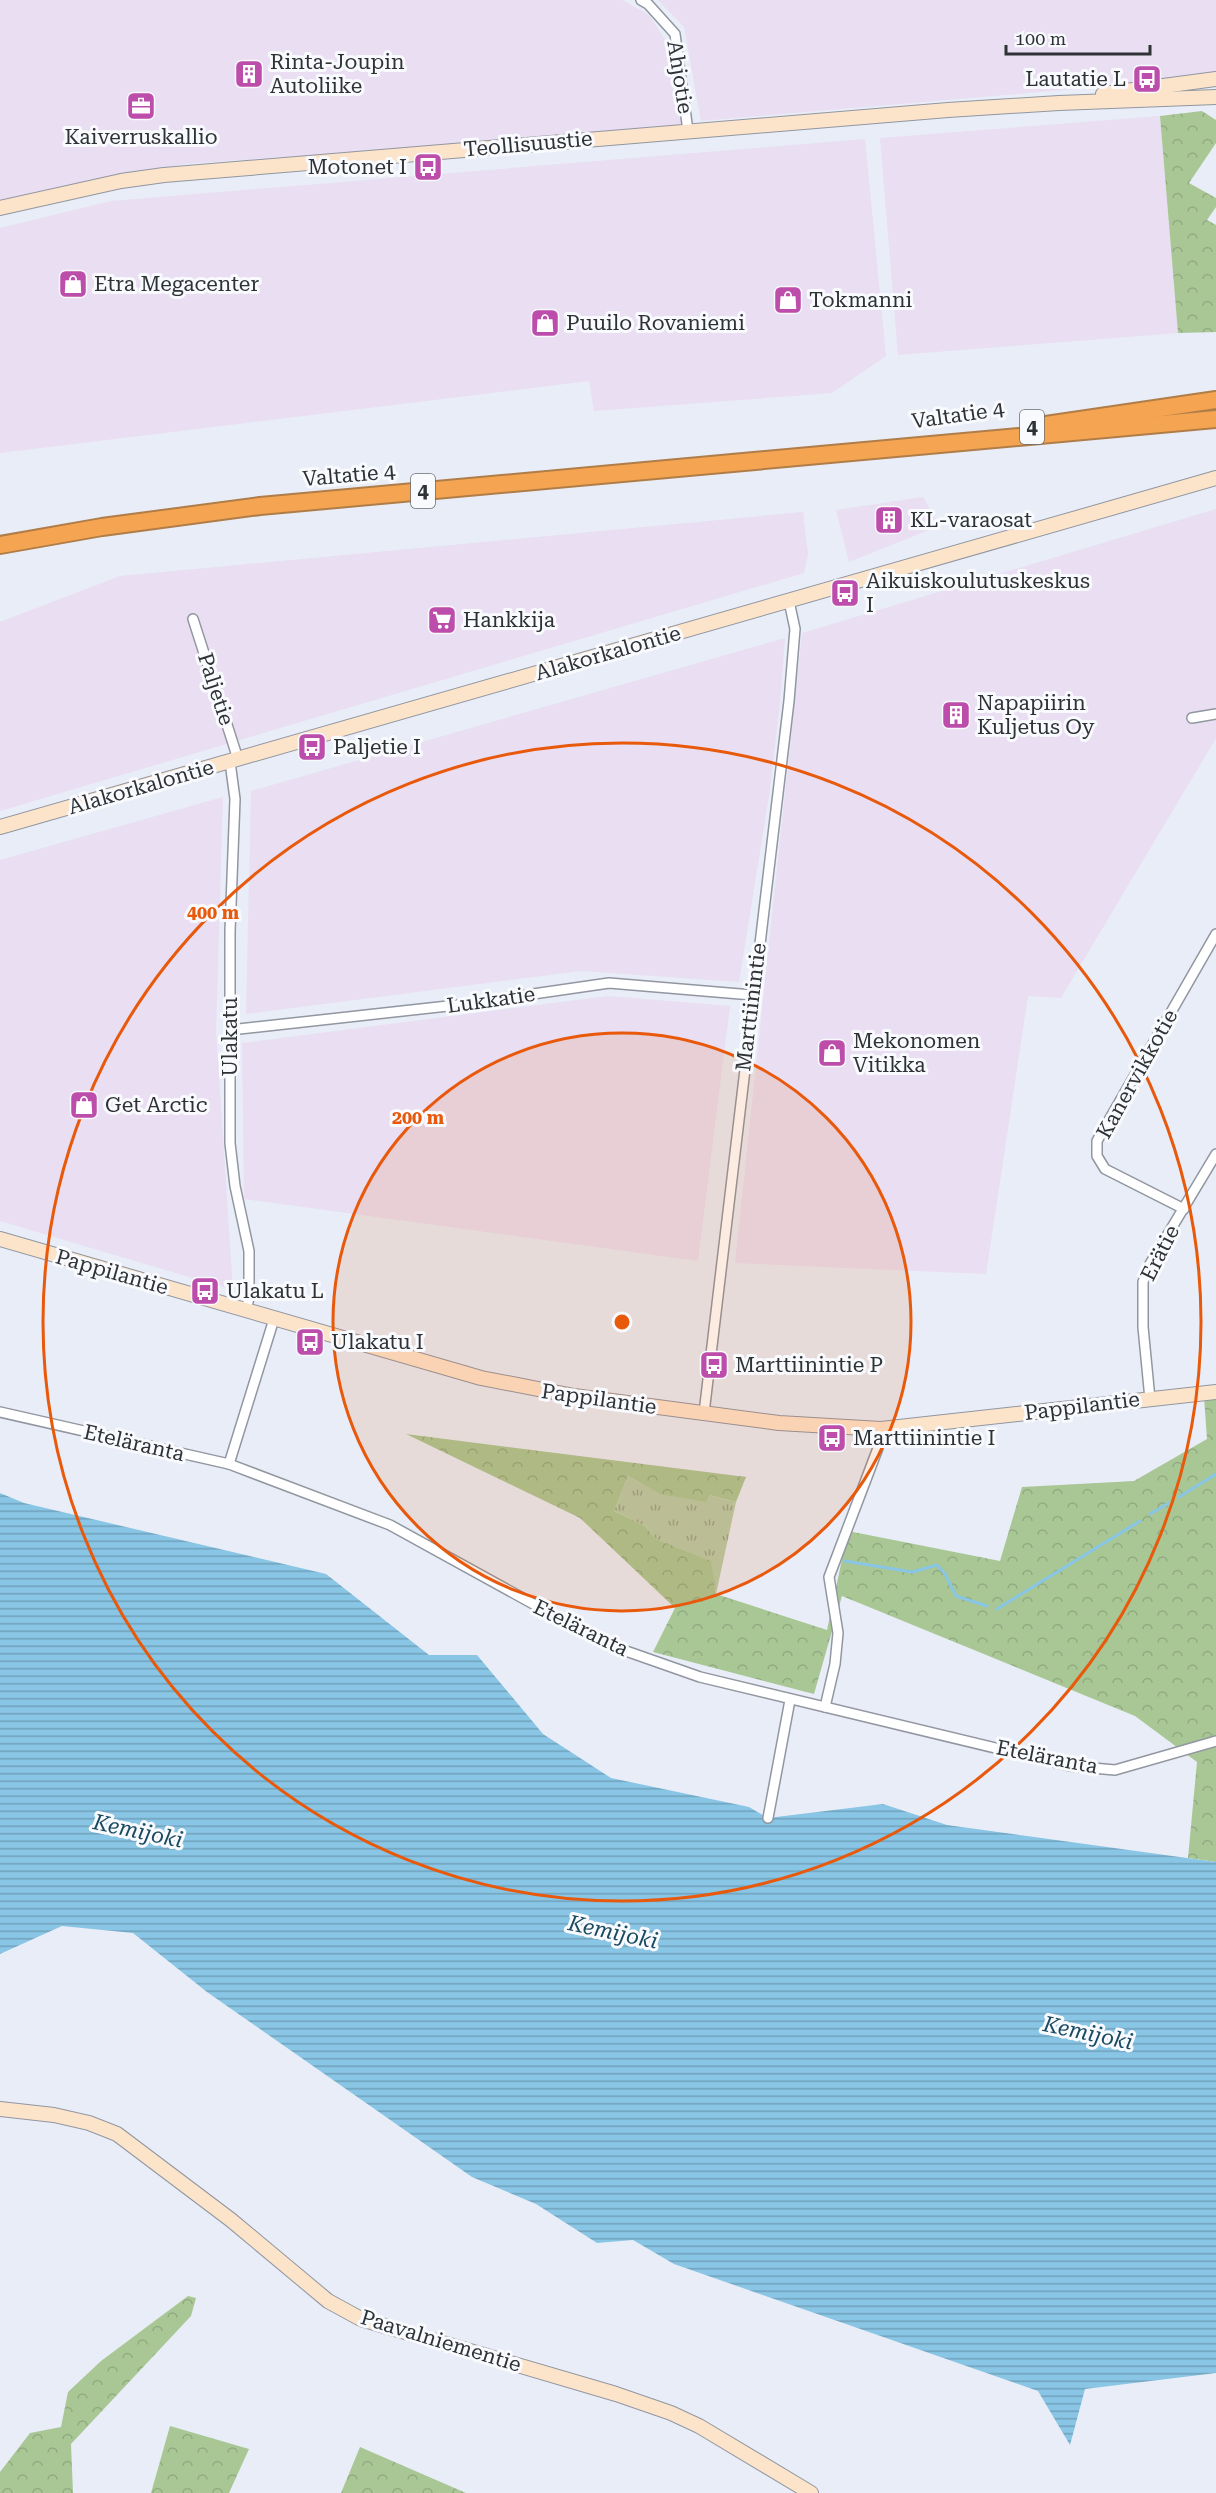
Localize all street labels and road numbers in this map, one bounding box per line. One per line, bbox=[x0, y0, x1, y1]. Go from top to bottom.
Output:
street label: Ahjotie bbox=[662, 39, 698, 115]
street label: Teollisuustie bbox=[463, 126, 593, 162]
street label: Valtatie 4 bbox=[910, 397, 1006, 433]
road number: 4 bbox=[1020, 410, 1044, 444]
street label: Valtatie 4 bbox=[302, 459, 397, 491]
road number: 4 bbox=[411, 474, 435, 508]
street label: Alakorkalontie bbox=[533, 621, 683, 685]
street label: Paljetie bbox=[193, 650, 239, 728]
street label: Alakorkalontie bbox=[66, 755, 216, 819]
street label: Marttiinintie bbox=[731, 941, 771, 1073]
street label: Lukkatie bbox=[445, 982, 537, 1018]
street label: Ulakatu bbox=[218, 997, 242, 1077]
street label: Kanervikkotie bbox=[1092, 1005, 1182, 1143]
street label: Erätie bbox=[1136, 1221, 1184, 1285]
street label: Pappilantie bbox=[53, 1244, 171, 1300]
street label: Pappilantie bbox=[540, 1379, 658, 1419]
street label: Pappilantie bbox=[1023, 1387, 1141, 1425]
street label: Eteläranta bbox=[81, 1420, 187, 1466]
street label: Eteläranta bbox=[530, 1595, 633, 1662]
street label: Eteläranta bbox=[994, 1735, 1100, 1779]
street label: Paavalniementie bbox=[358, 2305, 524, 2377]

